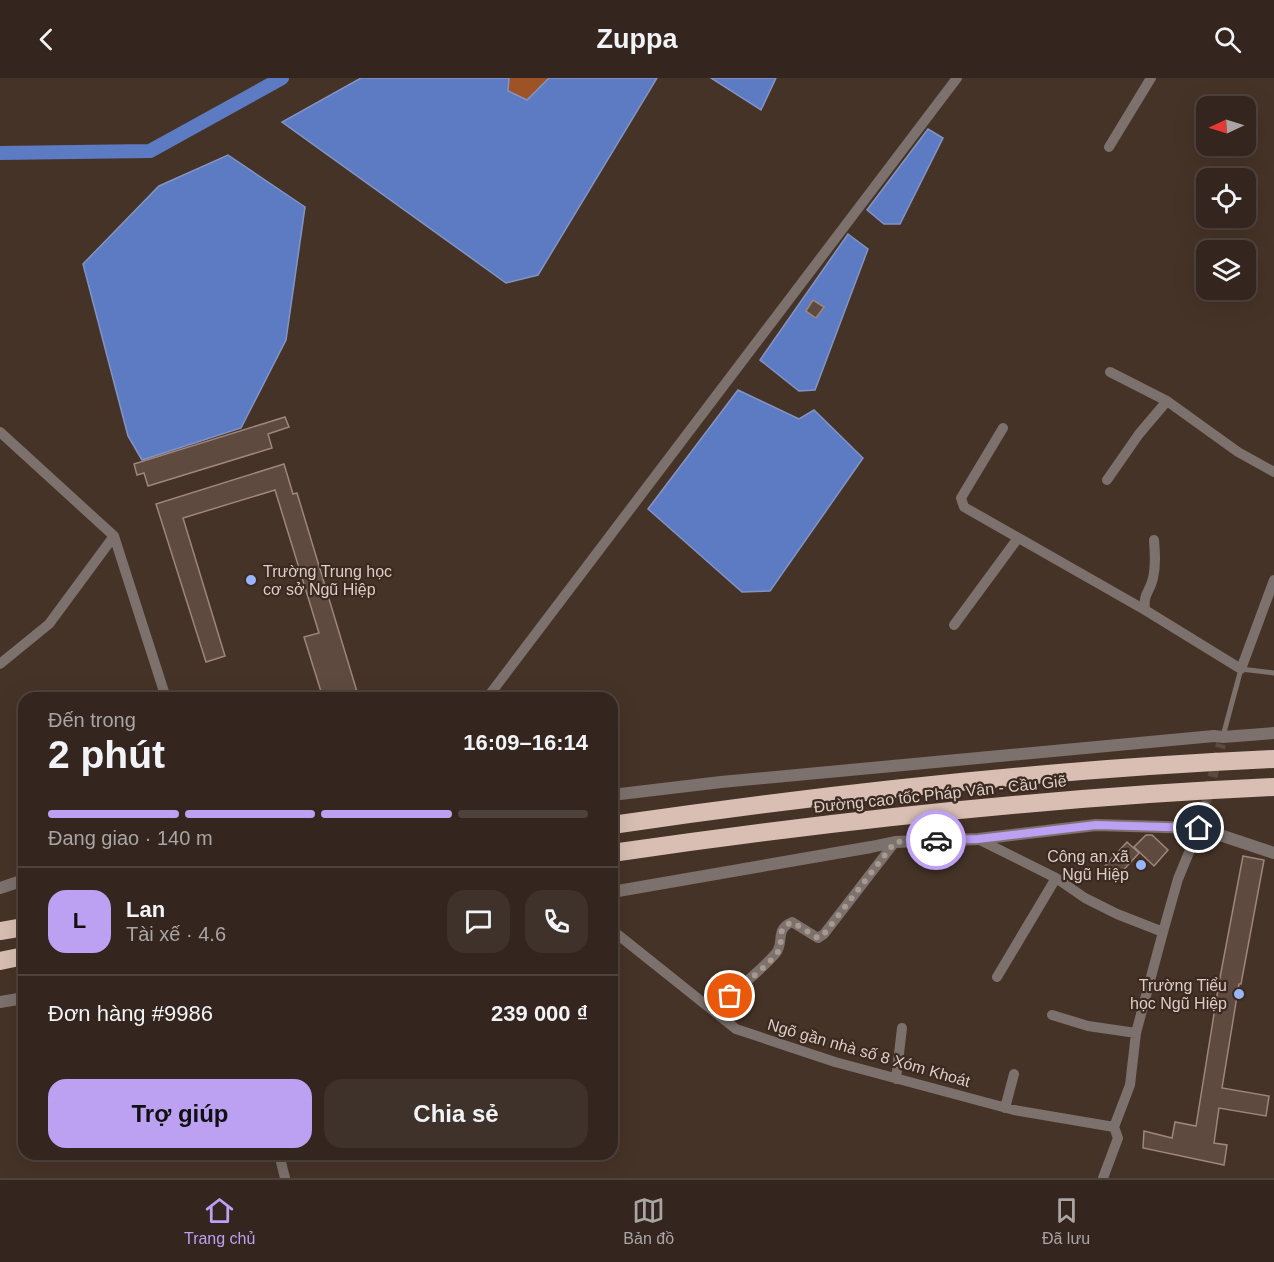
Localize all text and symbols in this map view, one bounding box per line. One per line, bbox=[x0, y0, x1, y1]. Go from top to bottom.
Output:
icon: back bbox=[30, 23, 63, 56]
icon: search bbox=[1211, 23, 1244, 56]
text: Zuppa bbox=[597, 24, 678, 54]
north arrow bbox=[1196, 96, 1256, 156]
map controls bbox=[1196, 96, 1256, 300]
button: locate bbox=[1196, 168, 1256, 228]
button: layers bbox=[1196, 240, 1256, 300]
place label: Trường Trung học cơ sở Ngũ Hiệp bbox=[263, 563, 392, 598]
marker: Trường Trung học cơ sở Ngũ Hiệp bbox=[244, 573, 258, 587]
text: Đến trong bbox=[48, 709, 136, 731]
text: 16:09–16:14 bbox=[463, 730, 588, 755]
text: 2 phút bbox=[48, 733, 165, 776]
street label: Đường cao tốc Pháp Vân - Cầu Giẽ bbox=[813, 772, 1067, 816]
pin bbox=[1173, 802, 1224, 853]
courier bbox=[906, 810, 966, 870]
icon: home bbox=[1182, 811, 1215, 844]
icon: car bbox=[920, 824, 953, 857]
text: Đang giao · 140 m bbox=[48, 827, 213, 849]
place label: Công an xã Ngũ Hiệp bbox=[1047, 848, 1129, 883]
marker: Công an xã Ngũ Hiệp bbox=[1134, 858, 1148, 872]
button: chat bbox=[447, 890, 510, 953]
button: phone bbox=[525, 890, 588, 953]
text: Lan bbox=[126, 897, 165, 922]
text: L bbox=[73, 908, 86, 933]
text: Tài xế · 4.6 bbox=[126, 923, 226, 945]
pin bbox=[704, 970, 755, 1021]
place label: Trường Tiểu học Ngũ Hiệp bbox=[1130, 977, 1227, 1012]
icon: bag bbox=[713, 979, 746, 1012]
marker: Trường Tiểu học Ngũ Hiệp bbox=[1232, 987, 1246, 1001]
text: Đơn hàng #9986 bbox=[48, 1001, 213, 1026]
text: 239 000 ₫ bbox=[491, 1001, 588, 1026]
street label: Ngõ gần nhà số 8 Xóm Khoát bbox=[766, 1016, 973, 1090]
button: Trợ giúp bbox=[48, 1079, 312, 1148]
button: Chia sẻ bbox=[324, 1079, 588, 1148]
tab: Trang chủ bbox=[184, 1194, 255, 1248]
tab: Bản đồ bbox=[623, 1194, 674, 1248]
tab: Đã lưu bbox=[1042, 1194, 1090, 1248]

